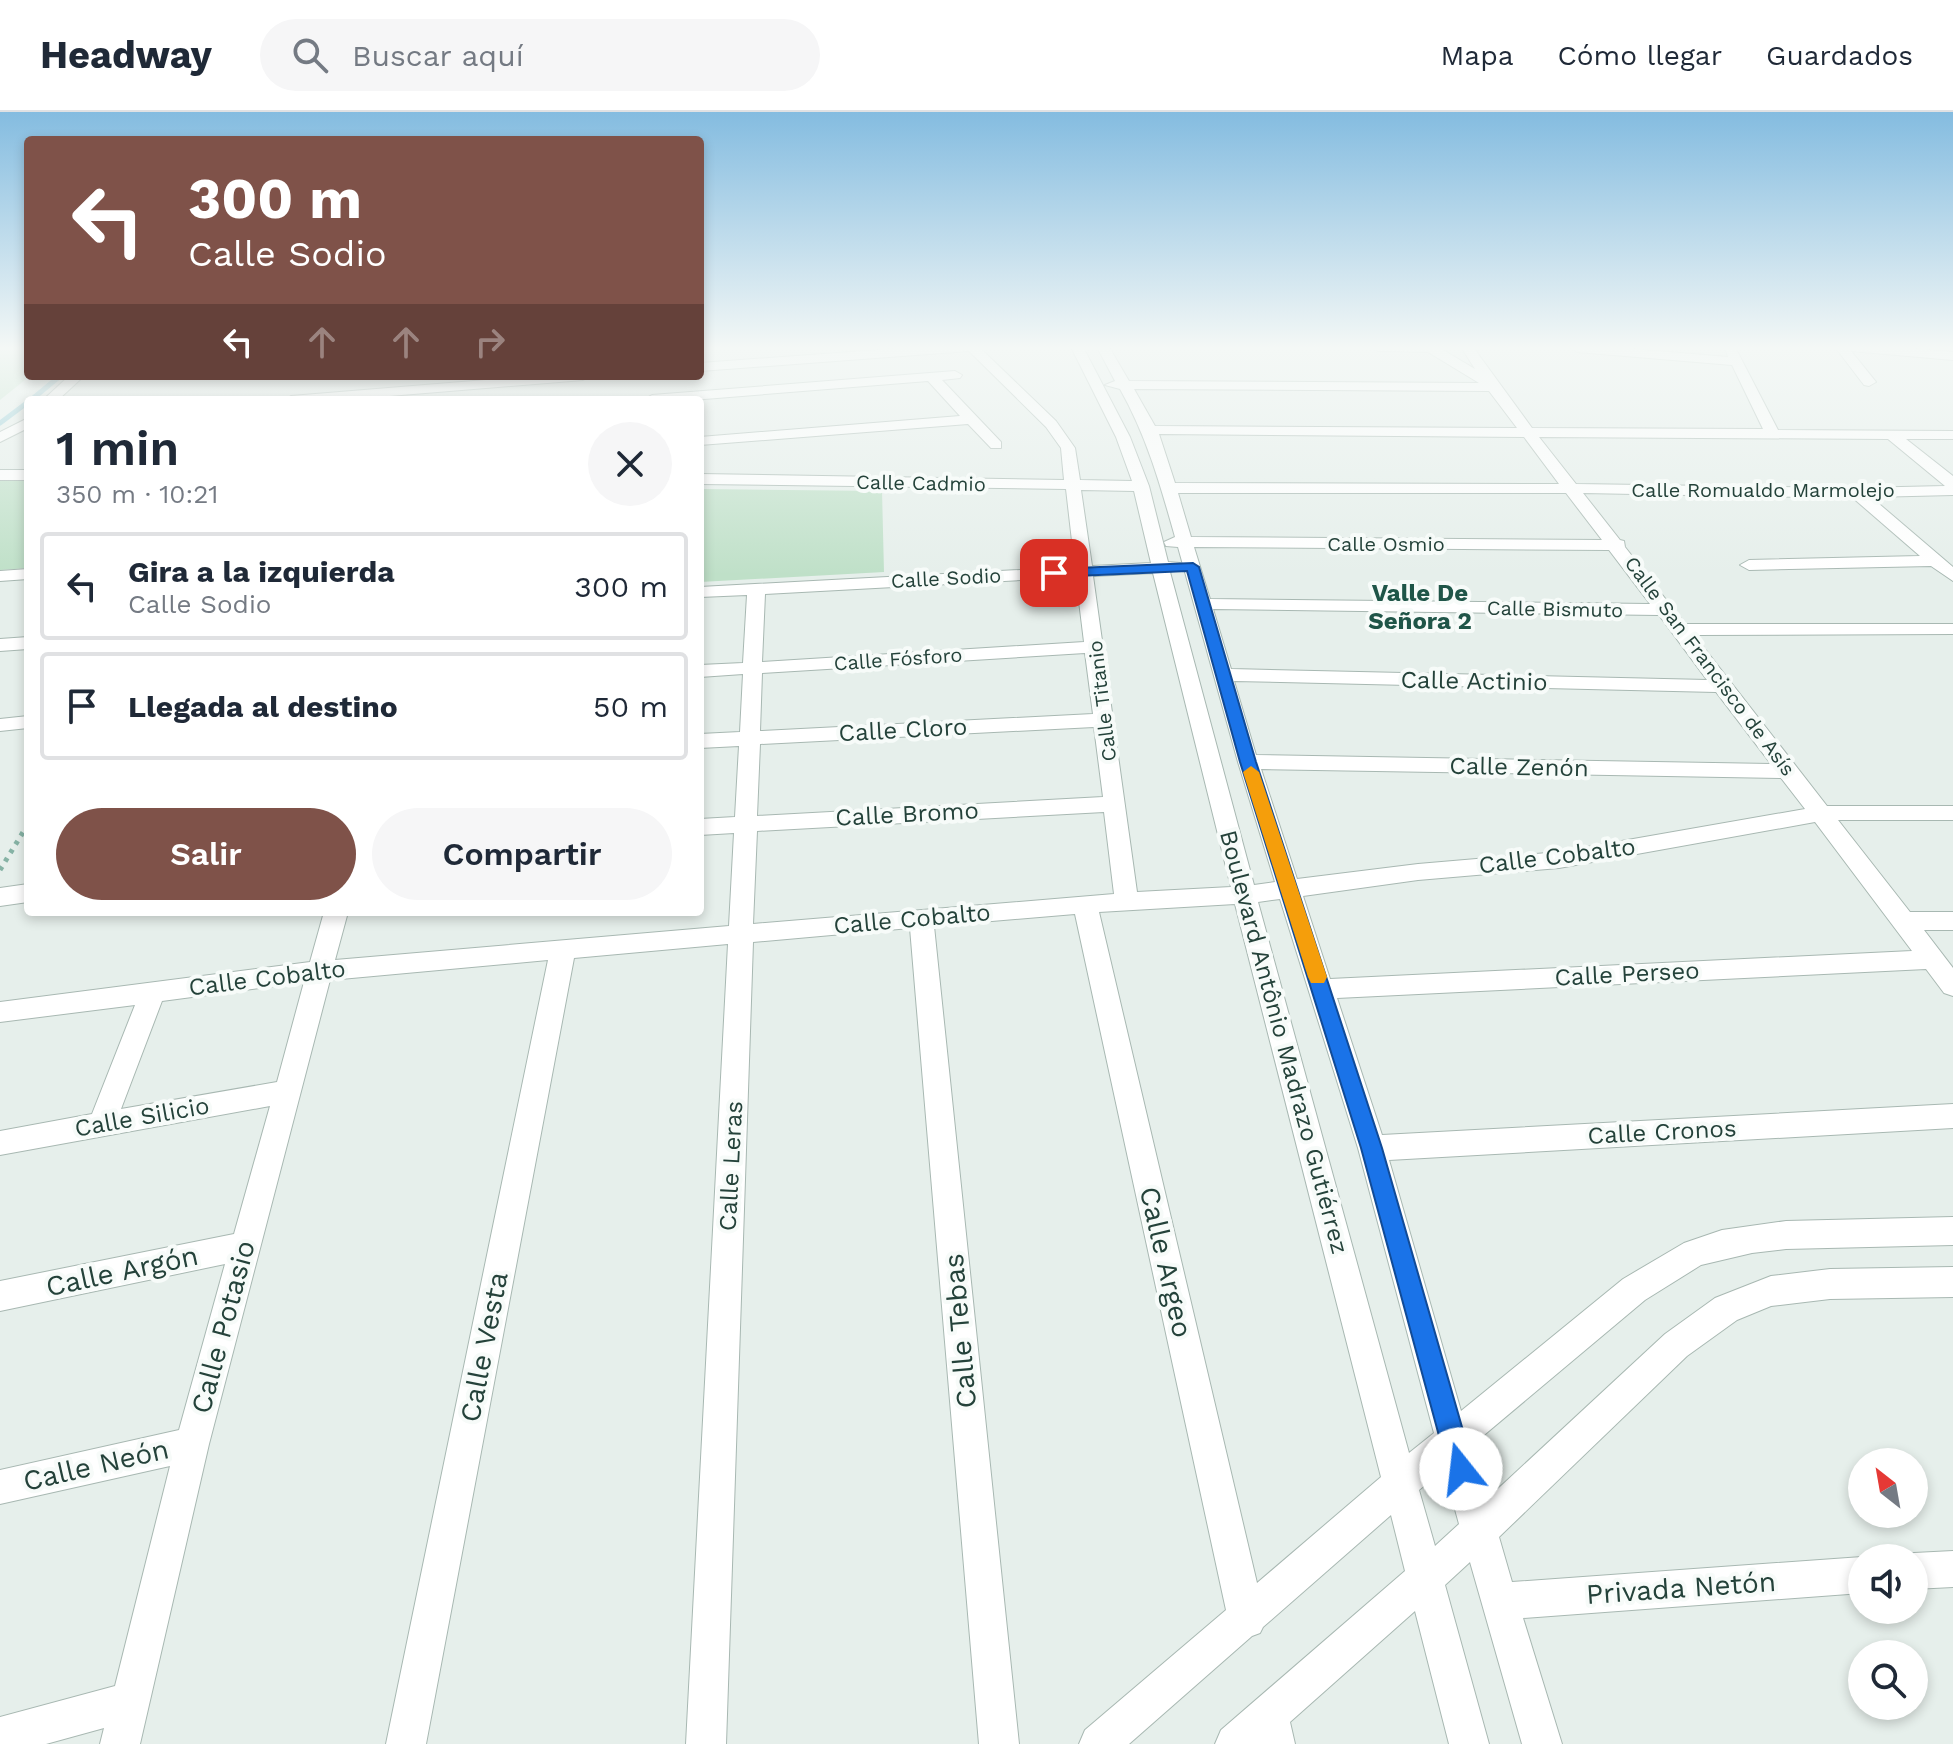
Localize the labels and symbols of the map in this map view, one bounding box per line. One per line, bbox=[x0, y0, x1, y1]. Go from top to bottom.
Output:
street label: Calle Cadmio bbox=[856, 470, 986, 496]
street label: Calle Romualdo Marmolejo bbox=[1631, 478, 1895, 502]
street label: Calle Osmio bbox=[1327, 532, 1445, 556]
pin bbox=[1020, 539, 1088, 607]
street label: Calle San Francisco de Asís bbox=[1620, 552, 1800, 780]
street label: Calle Sodio bbox=[890, 563, 1002, 593]
district label: Valle De Señora 2 bbox=[1368, 579, 1472, 635]
street label: Calle Bismuto bbox=[1487, 596, 1623, 622]
street label: Calle Titanio bbox=[1083, 639, 1121, 763]
street label: Calle Fósforo bbox=[833, 643, 963, 675]
street label: Calle Actinio bbox=[1400, 666, 1548, 696]
street label: Calle Cloro bbox=[838, 713, 968, 747]
street label: Calle Zenón bbox=[1449, 752, 1589, 782]
street label: Calle Bromo bbox=[835, 796, 979, 832]
street label: Boulevard Antônio Madrazo Gutiérrez bbox=[1214, 827, 1354, 1257]
street label: Calle Cobalto bbox=[1477, 833, 1637, 879]
street label: Calle Cobalto bbox=[832, 898, 992, 940]
street label: Calle Cobalto bbox=[187, 955, 347, 1001]
street label: Calle Perseo bbox=[1554, 956, 1700, 992]
street label: Calle Silicio bbox=[72, 1091, 212, 1143]
street label: Calle Leras bbox=[714, 1100, 748, 1232]
street label: Calle Cronos bbox=[1587, 1114, 1737, 1150]
street label: Calle Argeo bbox=[1133, 1183, 1199, 1341]
street label: Calle Potasio bbox=[184, 1237, 262, 1417]
street label: Calle Argón bbox=[43, 1239, 201, 1303]
street label: Calle Tebas bbox=[937, 1252, 983, 1410]
street label: Calle Vesta bbox=[453, 1269, 515, 1425]
position arrow bbox=[1419, 1427, 1503, 1511]
street label: Calle Neón bbox=[20, 1432, 172, 1498]
north arrow bbox=[1848, 1448, 1928, 1528]
street label: Privada Netón bbox=[1585, 1565, 1777, 1611]

